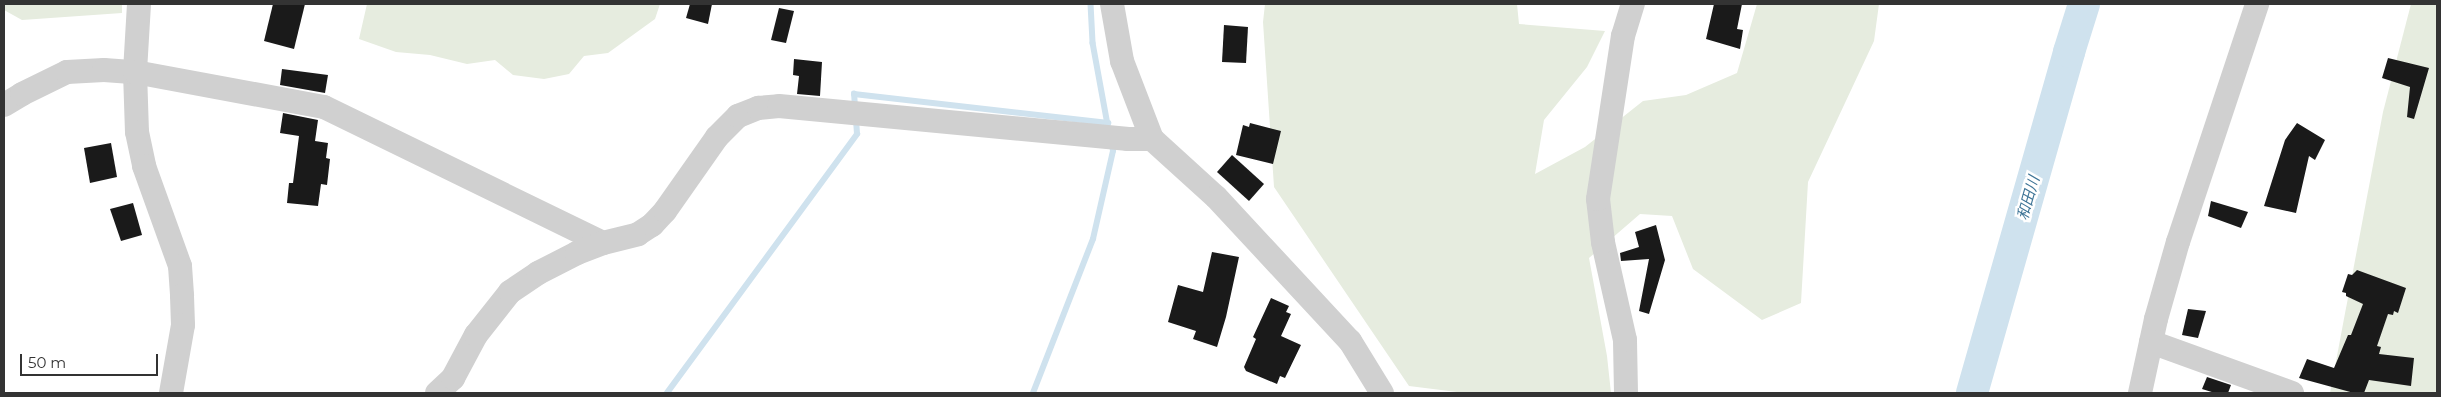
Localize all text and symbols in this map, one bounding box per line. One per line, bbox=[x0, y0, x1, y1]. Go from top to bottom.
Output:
water label: 和田川 bbox=[2013, 174, 2043, 222]
scale bar bbox=[22, 344, 160, 376]
text: 50 m bbox=[28, 353, 66, 372]

